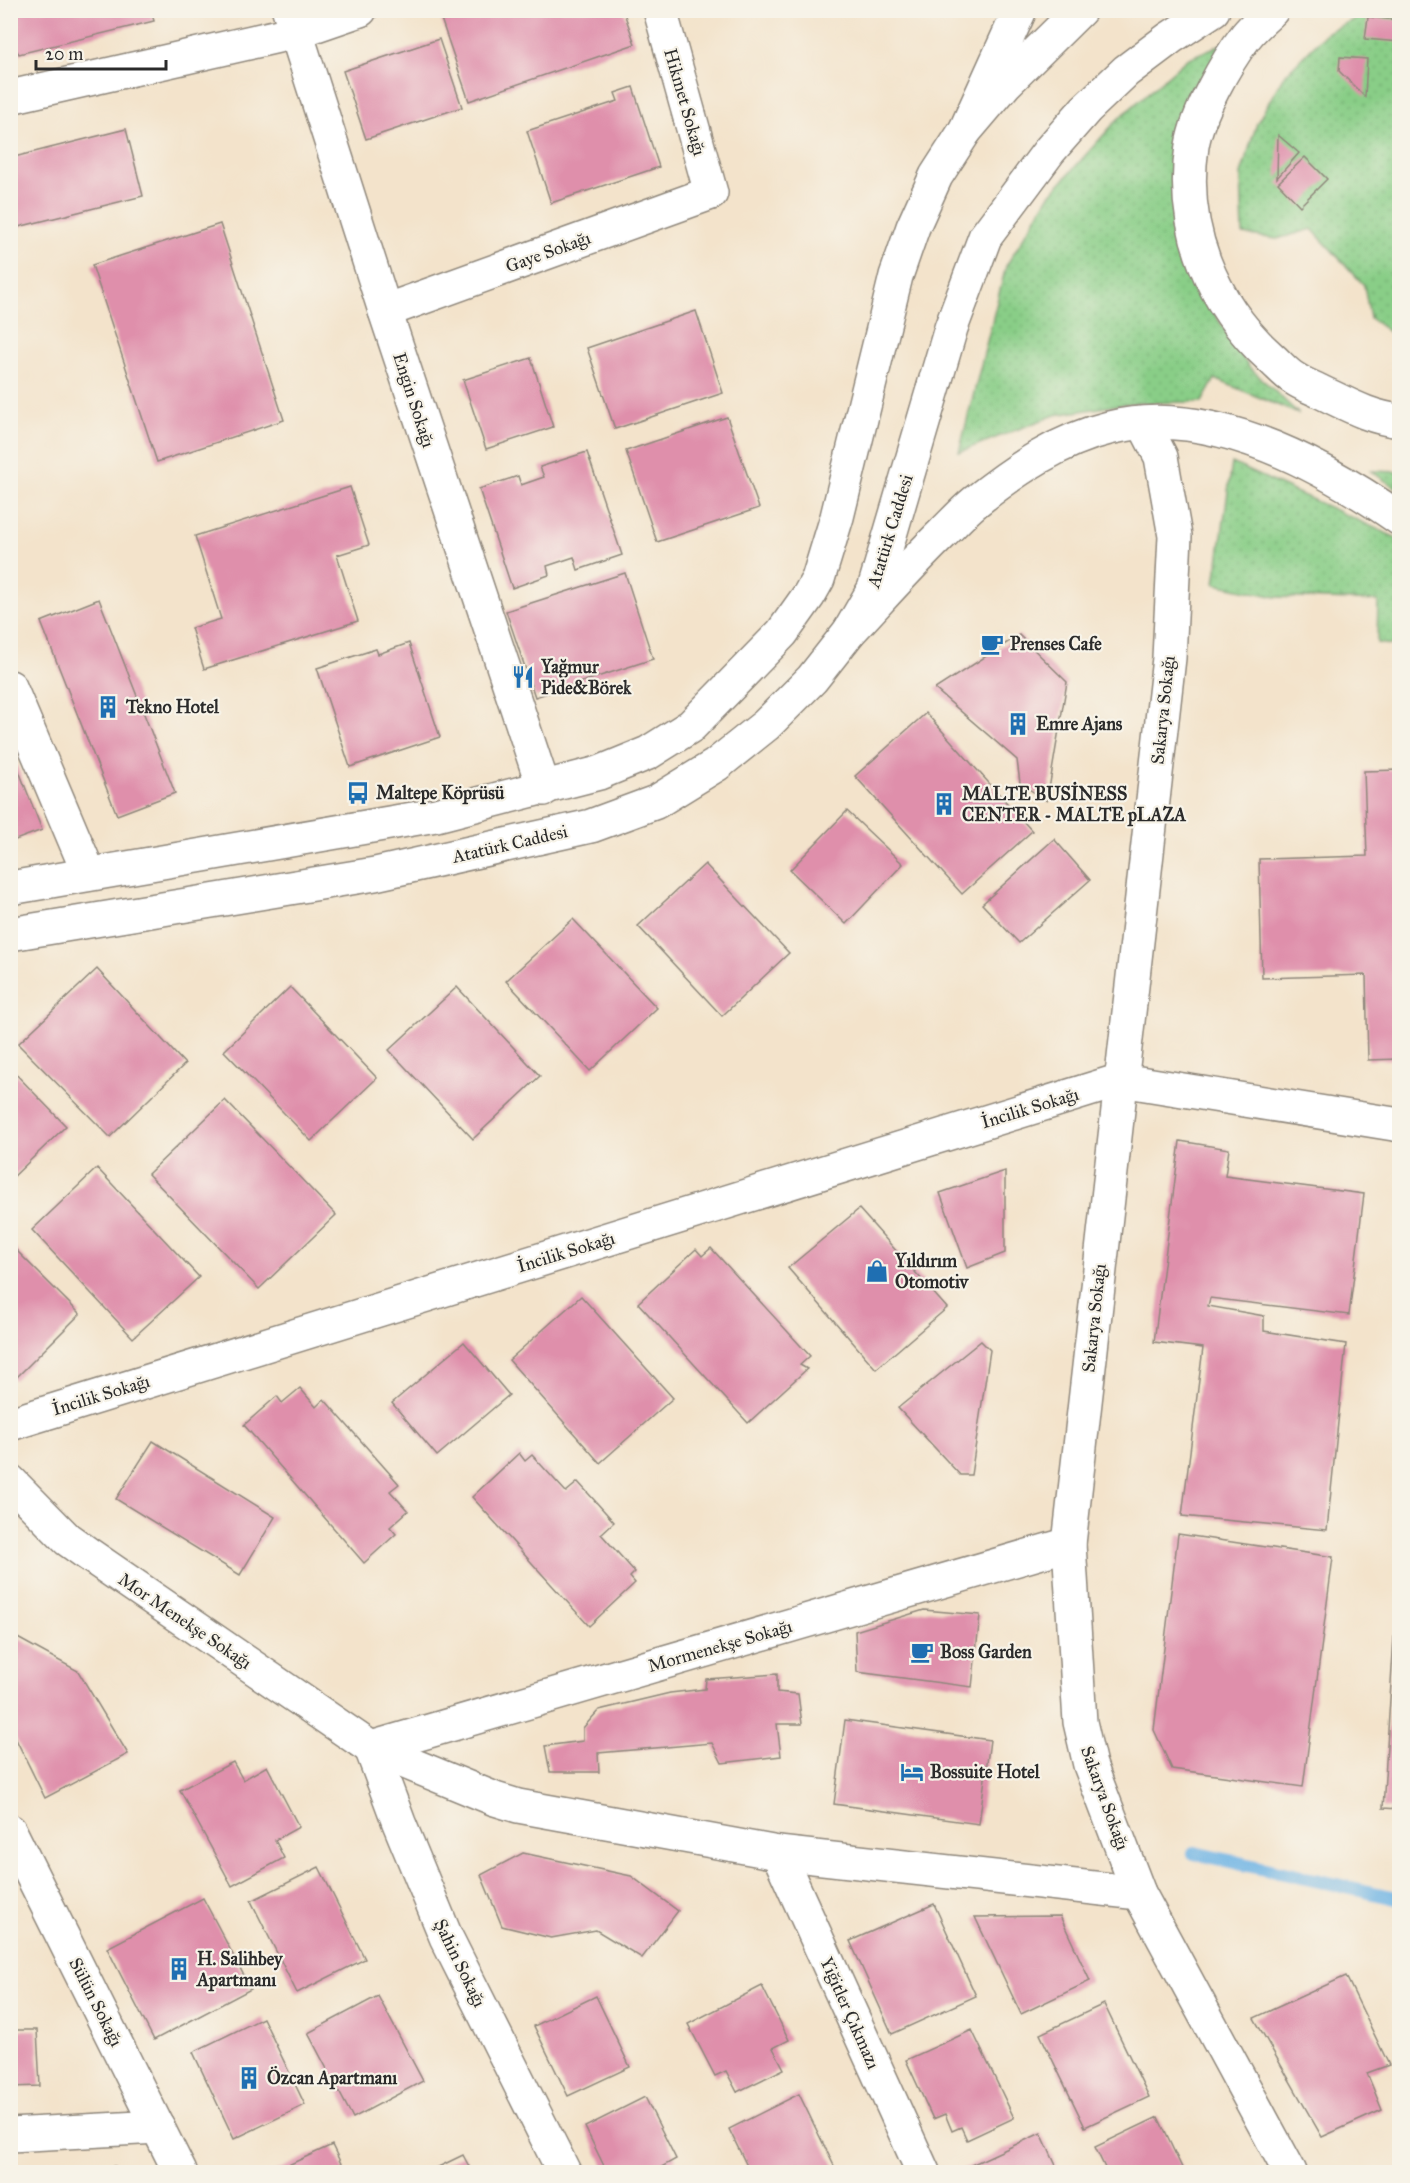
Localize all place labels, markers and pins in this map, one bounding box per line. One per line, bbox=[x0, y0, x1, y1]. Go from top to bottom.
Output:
cafe icon: Prenses Cafe bbox=[979, 631, 1005, 657]
place label: Prenses Cafe bbox=[1010, 633, 1102, 655]
place label: Yağmur Pide&Börek bbox=[540, 656, 632, 699]
restaurant icon: Yağmur Pide&Börek bbox=[510, 664, 536, 690]
building icon: Tekno Hotel bbox=[95, 694, 121, 720]
place label: Tekno Hotel bbox=[125, 696, 220, 718]
building icon: Emre Ajans bbox=[1005, 711, 1031, 737]
place label: Emre Ajans bbox=[1036, 713, 1123, 736]
bus stop icon: Maltepe Köprüsü bbox=[345, 780, 371, 806]
place label: MALTE BUSİNESS CENTER - MALTE pLAZA bbox=[962, 781, 1187, 827]
place label: Maltepe Köprüsü bbox=[376, 782, 505, 805]
building icon: MALTE BUSİNESS CENTER - MALTE pLAZA bbox=[931, 791, 957, 817]
place label: Yıldırım Otomotiv bbox=[894, 1250, 970, 1293]
shop icon: Yıldırım Otomotiv bbox=[864, 1258, 890, 1284]
cafe icon: Boss Garden bbox=[909, 1639, 935, 1665]
place label: Boss Garden bbox=[940, 1641, 1032, 1663]
hotel icon: Bossuite Hotel bbox=[899, 1759, 925, 1785]
place label: Bossuite Hotel bbox=[930, 1761, 1041, 1783]
place label: H. Salihbey Apartmanı bbox=[196, 1948, 284, 1992]
building icon: H. Salihbey Apartmanı bbox=[166, 1956, 192, 1982]
building icon: Özcan Apartmanı bbox=[236, 2065, 262, 2091]
place label: Özcan Apartmanı bbox=[267, 2066, 398, 2090]

